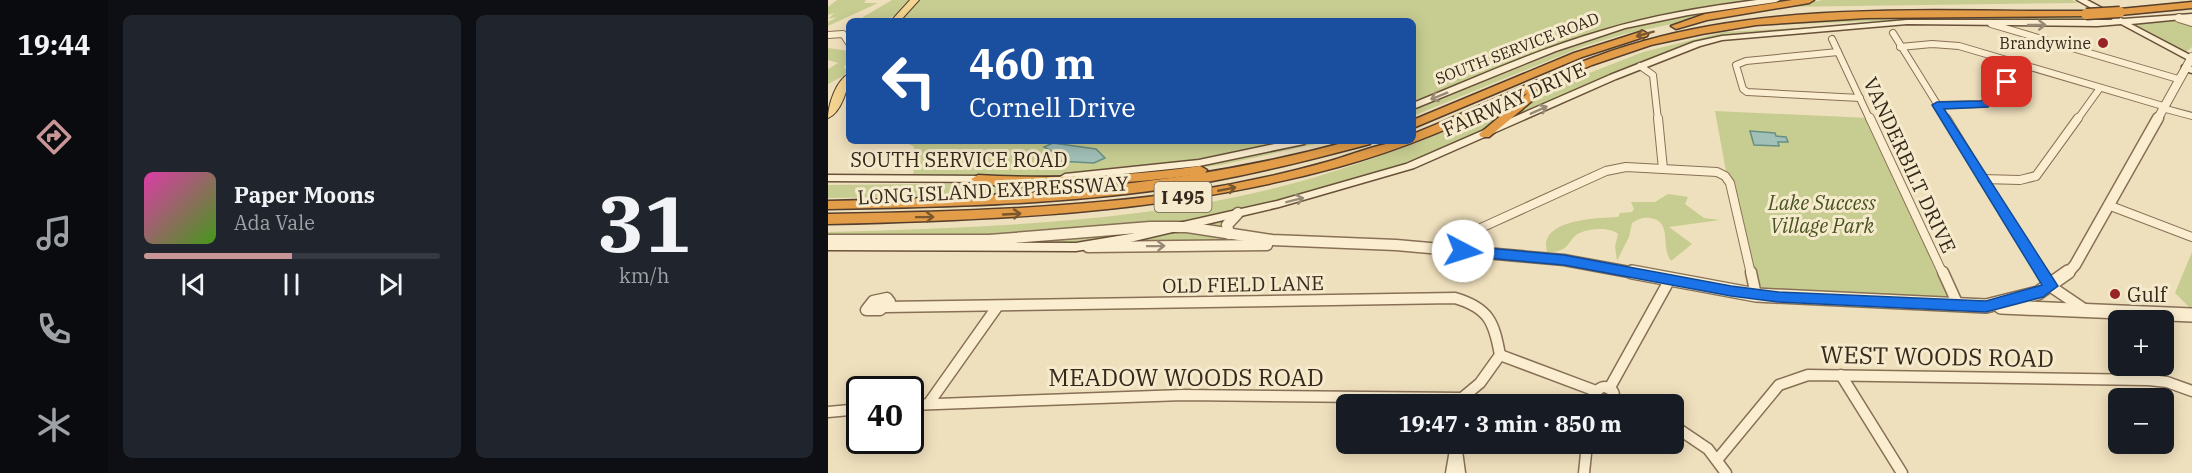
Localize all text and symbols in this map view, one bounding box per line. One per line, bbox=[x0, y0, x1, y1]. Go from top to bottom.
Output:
street label: SOUTH SERVICE ROAD bbox=[1432, 8, 1602, 88]
one-way arrow bbox=[2027, 19, 2047, 31]
text: 19:44 bbox=[18, 27, 90, 62]
one-way arrow bbox=[1635, 29, 1654, 40]
place label: Brandywine bbox=[1999, 33, 2091, 53]
text: 460 m bbox=[969, 36, 1095, 91]
marker: Brandywine bbox=[2096, 36, 2110, 50]
icon: left bbox=[870, 42, 948, 120]
street label: FAIRWAY DRIVE bbox=[1438, 55, 1590, 143]
pin bbox=[1981, 56, 2032, 107]
icon: arrive bbox=[1990, 65, 2023, 98]
street label: VANDERBILT DRIVE bbox=[1857, 73, 1963, 257]
text: Cornell Drive bbox=[969, 89, 1136, 124]
one-way arrow bbox=[1430, 91, 1449, 102]
one-way arrow bbox=[1529, 104, 1547, 115]
icon: directions bbox=[33, 116, 75, 158]
street label: SOUTH SERVICE ROAD bbox=[850, 146, 1068, 173]
street label: LONG ISLAND EXPRESSWAY bbox=[857, 169, 1130, 211]
text: 31 bbox=[597, 172, 691, 273]
text: Paper Moons bbox=[234, 180, 375, 209]
road number: I 495 bbox=[1154, 182, 1212, 212]
one-way arrow bbox=[1216, 183, 1236, 194]
park label: Lake Success Village Park bbox=[1767, 189, 1877, 239]
one-way arrow bbox=[1285, 193, 1304, 205]
text: Ada Vale bbox=[234, 209, 315, 236]
one-way arrow bbox=[1002, 209, 1022, 220]
icon: music bbox=[33, 212, 75, 254]
one-way arrow bbox=[914, 212, 934, 223]
position arrow bbox=[1431, 219, 1495, 283]
one-way arrow bbox=[1145, 241, 1165, 252]
text: km/h bbox=[619, 262, 670, 289]
icon: previous bbox=[177, 268, 210, 301]
icon: pause bbox=[275, 268, 308, 301]
icon: next bbox=[374, 268, 407, 301]
street label: OLD FIELD LANE bbox=[1162, 269, 1324, 299]
place label: Gulf bbox=[2127, 281, 2168, 308]
marker: Gulf bbox=[2108, 287, 2122, 301]
icon: phone bbox=[33, 308, 75, 350]
map controls bbox=[2108, 310, 2174, 454]
button: + bbox=[2108, 310, 2174, 376]
street label: WEST WOODS ROAD bbox=[1820, 338, 2054, 374]
street label: MEADOW WOODS ROAD bbox=[1048, 361, 1324, 393]
speed limit sign: 40 bbox=[846, 376, 924, 454]
button: − bbox=[2108, 388, 2174, 454]
icon: climate bbox=[33, 404, 75, 446]
text: 19:47 · 3 min · 850 m bbox=[1398, 409, 1622, 438]

